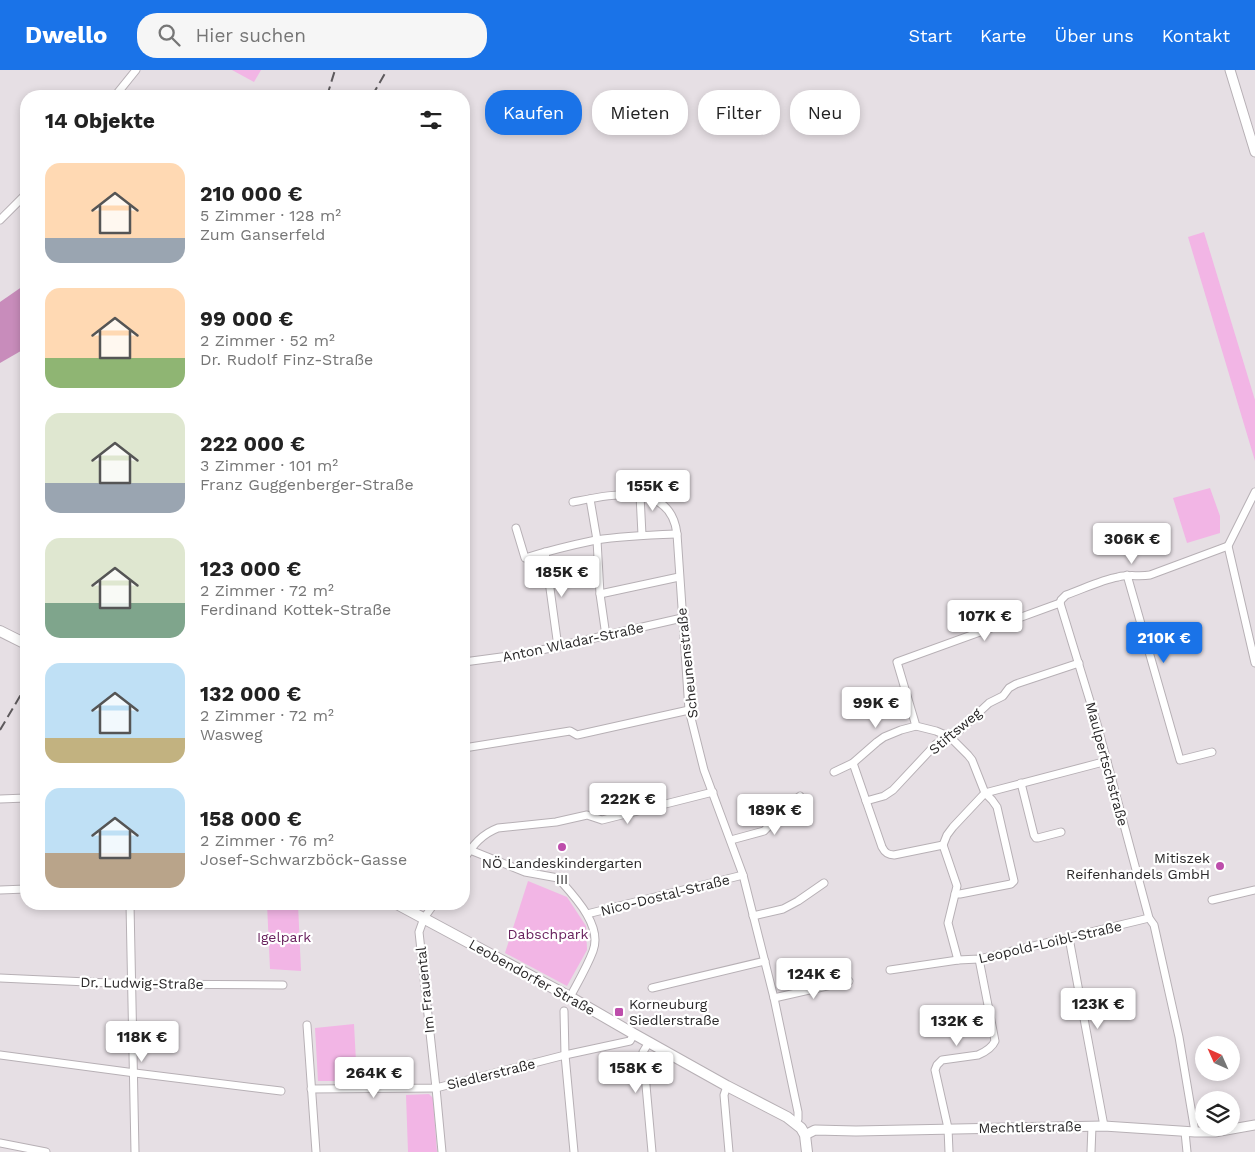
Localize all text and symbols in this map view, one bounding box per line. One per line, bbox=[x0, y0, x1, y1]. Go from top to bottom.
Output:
search box bbox=[137, 13, 487, 58]
text: Dwello bbox=[25, 21, 107, 49]
icon: search bbox=[155, 21, 183, 49]
text: Hier suchen bbox=[195, 24, 306, 47]
text: Start bbox=[908, 25, 952, 46]
text: Karte bbox=[980, 25, 1027, 46]
text: Über uns bbox=[1055, 25, 1134, 46]
text: Kontakt bbox=[1162, 25, 1230, 46]
chip: Kaufen bbox=[485, 90, 582, 135]
chip: Mieten bbox=[592, 90, 688, 135]
chip: Filter bbox=[698, 90, 780, 135]
chip: Neu bbox=[790, 90, 860, 135]
icon: filters bbox=[417, 106, 445, 134]
text: 14 Objekte bbox=[45, 108, 155, 133]
text: 210 000 € bbox=[200, 181, 302, 206]
icon: home bbox=[85, 183, 145, 243]
text: 5 Zimmer · 128 m² bbox=[200, 206, 341, 225]
text: Zum Ganserfeld bbox=[200, 225, 325, 244]
text: 99 000 € bbox=[200, 306, 293, 331]
icon: home bbox=[85, 308, 145, 368]
text: 2 Zimmer · 52 m² bbox=[200, 331, 335, 350]
text: Dr. Rudolf Finz-Straße bbox=[200, 350, 373, 369]
text: 222 000 € bbox=[200, 431, 305, 456]
icon: home bbox=[85, 433, 145, 493]
text: 3 Zimmer · 101 m² bbox=[200, 456, 338, 475]
pin: 155K € bbox=[612, 470, 694, 512]
text: Franz Guggenberger-Straße bbox=[200, 475, 414, 494]
text: 155K € bbox=[627, 476, 679, 495]
pin: 306K € bbox=[1091, 522, 1173, 565]
text: 306K € bbox=[1104, 529, 1160, 548]
text: 123 000 € bbox=[200, 556, 301, 581]
pin: 185K € bbox=[521, 556, 603, 598]
icon: home bbox=[85, 558, 145, 618]
text: 185K € bbox=[535, 562, 589, 581]
text: 2 Zimmer · 72 m² bbox=[200, 581, 334, 600]
text: Ferdinand Kottek-Straße bbox=[200, 600, 391, 619]
pin: 107K € bbox=[944, 600, 1026, 642]
text: 107K € bbox=[958, 606, 1012, 625]
street label: Scheunenstraße bbox=[673, 607, 701, 719]
street label: Anton Wladar-Straße bbox=[501, 619, 645, 665]
pin: 210K € bbox=[1123, 622, 1205, 664]
text: 210K € bbox=[1137, 628, 1191, 647]
text: 132 000 € bbox=[200, 681, 301, 706]
icon: home bbox=[85, 683, 145, 743]
pin: 99K € bbox=[841, 686, 911, 729]
text: 99K € bbox=[853, 693, 899, 712]
street label: Maulpertschstraße bbox=[1083, 700, 1131, 828]
street label: Stiftsweg bbox=[926, 704, 985, 757]
text: 2 Zimmer · 72 m² bbox=[200, 706, 334, 725]
text: Wasweg bbox=[200, 725, 263, 744]
pin: 222K € bbox=[587, 782, 669, 825]
text: 222K € bbox=[600, 789, 656, 808]
pin: 189K € bbox=[734, 794, 816, 836]
text: 189K € bbox=[748, 800, 802, 819]
text: 158 000 € bbox=[200, 806, 302, 831]
icon: home bbox=[85, 808, 145, 868]
text: 2 Zimmer · 76 m² bbox=[200, 831, 334, 850]
marker: NÖ Landeskindergarten III bbox=[556, 841, 568, 853]
text: Josef-Schwarzböck-Gasse bbox=[200, 850, 407, 869]
place label: Mitiszek Reifenhandels GmbH bbox=[1066, 850, 1210, 882]
place label: NÖ Landeskindergarten III bbox=[482, 855, 642, 887]
marker: Mitiszek Reifenhandels GmbH bbox=[1214, 860, 1226, 872]
street label: Nico-Dostal-Straße bbox=[599, 871, 731, 919]
street label: Leopold-Loibl-Straße bbox=[977, 918, 1123, 966]
park label: Dabschpark bbox=[507, 926, 589, 942]
park label: Igelpark bbox=[257, 929, 311, 945]
street label: Leobendorfer Straße bbox=[466, 936, 598, 1018]
street label: Im Frauental bbox=[412, 945, 438, 1034]
pin: 124K € bbox=[773, 958, 855, 1000]
text: 124K € bbox=[787, 964, 841, 983]
street label: Dr. Ludwig-Straße bbox=[80, 974, 204, 992]
pin: 123K € bbox=[1057, 988, 1139, 1030]
text: 123K € bbox=[1072, 994, 1124, 1013]
place label: Korneuburg Siedlerstraße bbox=[629, 996, 720, 1028]
pin: 132K € bbox=[916, 1004, 998, 1047]
marker: Korneuburg Siedlerstraße bbox=[613, 1006, 625, 1018]
text: 132K € bbox=[931, 1011, 983, 1030]
pin: 118K € bbox=[101, 1020, 183, 1063]
text: 118K € bbox=[117, 1027, 167, 1046]
north arrow bbox=[1195, 1036, 1240, 1081]
map controls bbox=[1195, 1036, 1240, 1136]
pin: 158K € bbox=[595, 1052, 677, 1094]
street label: Siedlerstraße bbox=[445, 1055, 537, 1093]
pin: 264K € bbox=[333, 1056, 415, 1099]
text: 158K € bbox=[609, 1058, 663, 1077]
text: 264K € bbox=[346, 1063, 402, 1082]
button: layers bbox=[1195, 1091, 1240, 1136]
street label: Mechtlerstraße bbox=[978, 1118, 1082, 1136]

